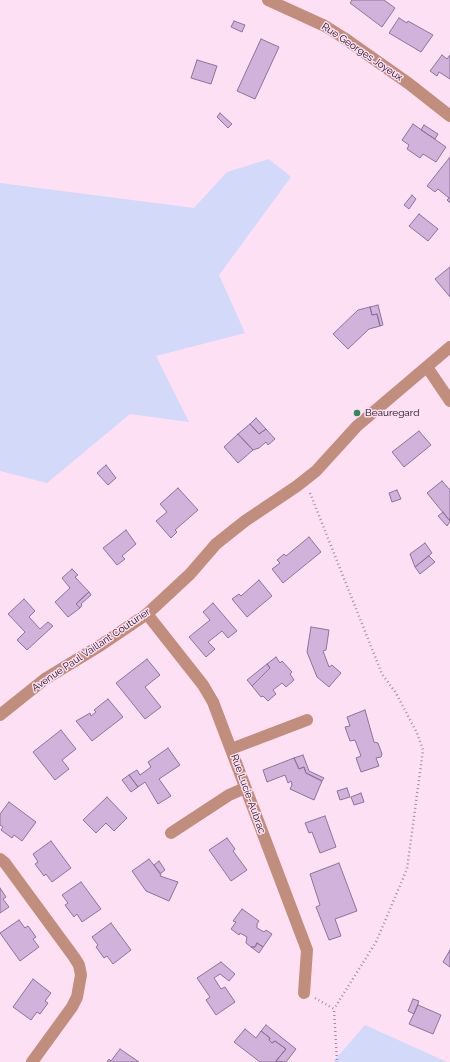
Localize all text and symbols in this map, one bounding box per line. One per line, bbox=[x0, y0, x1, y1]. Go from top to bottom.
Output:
street label: Rue Georges Joyeux bbox=[319, 20, 405, 84]
place label: Beauregard bbox=[365, 407, 419, 419]
marker: Beauregard bbox=[352, 408, 362, 418]
street label: Avenue Paul Vaillant Couturier bbox=[30, 606, 152, 694]
street label: Rue Lucie-Aubrac bbox=[228, 753, 268, 835]

